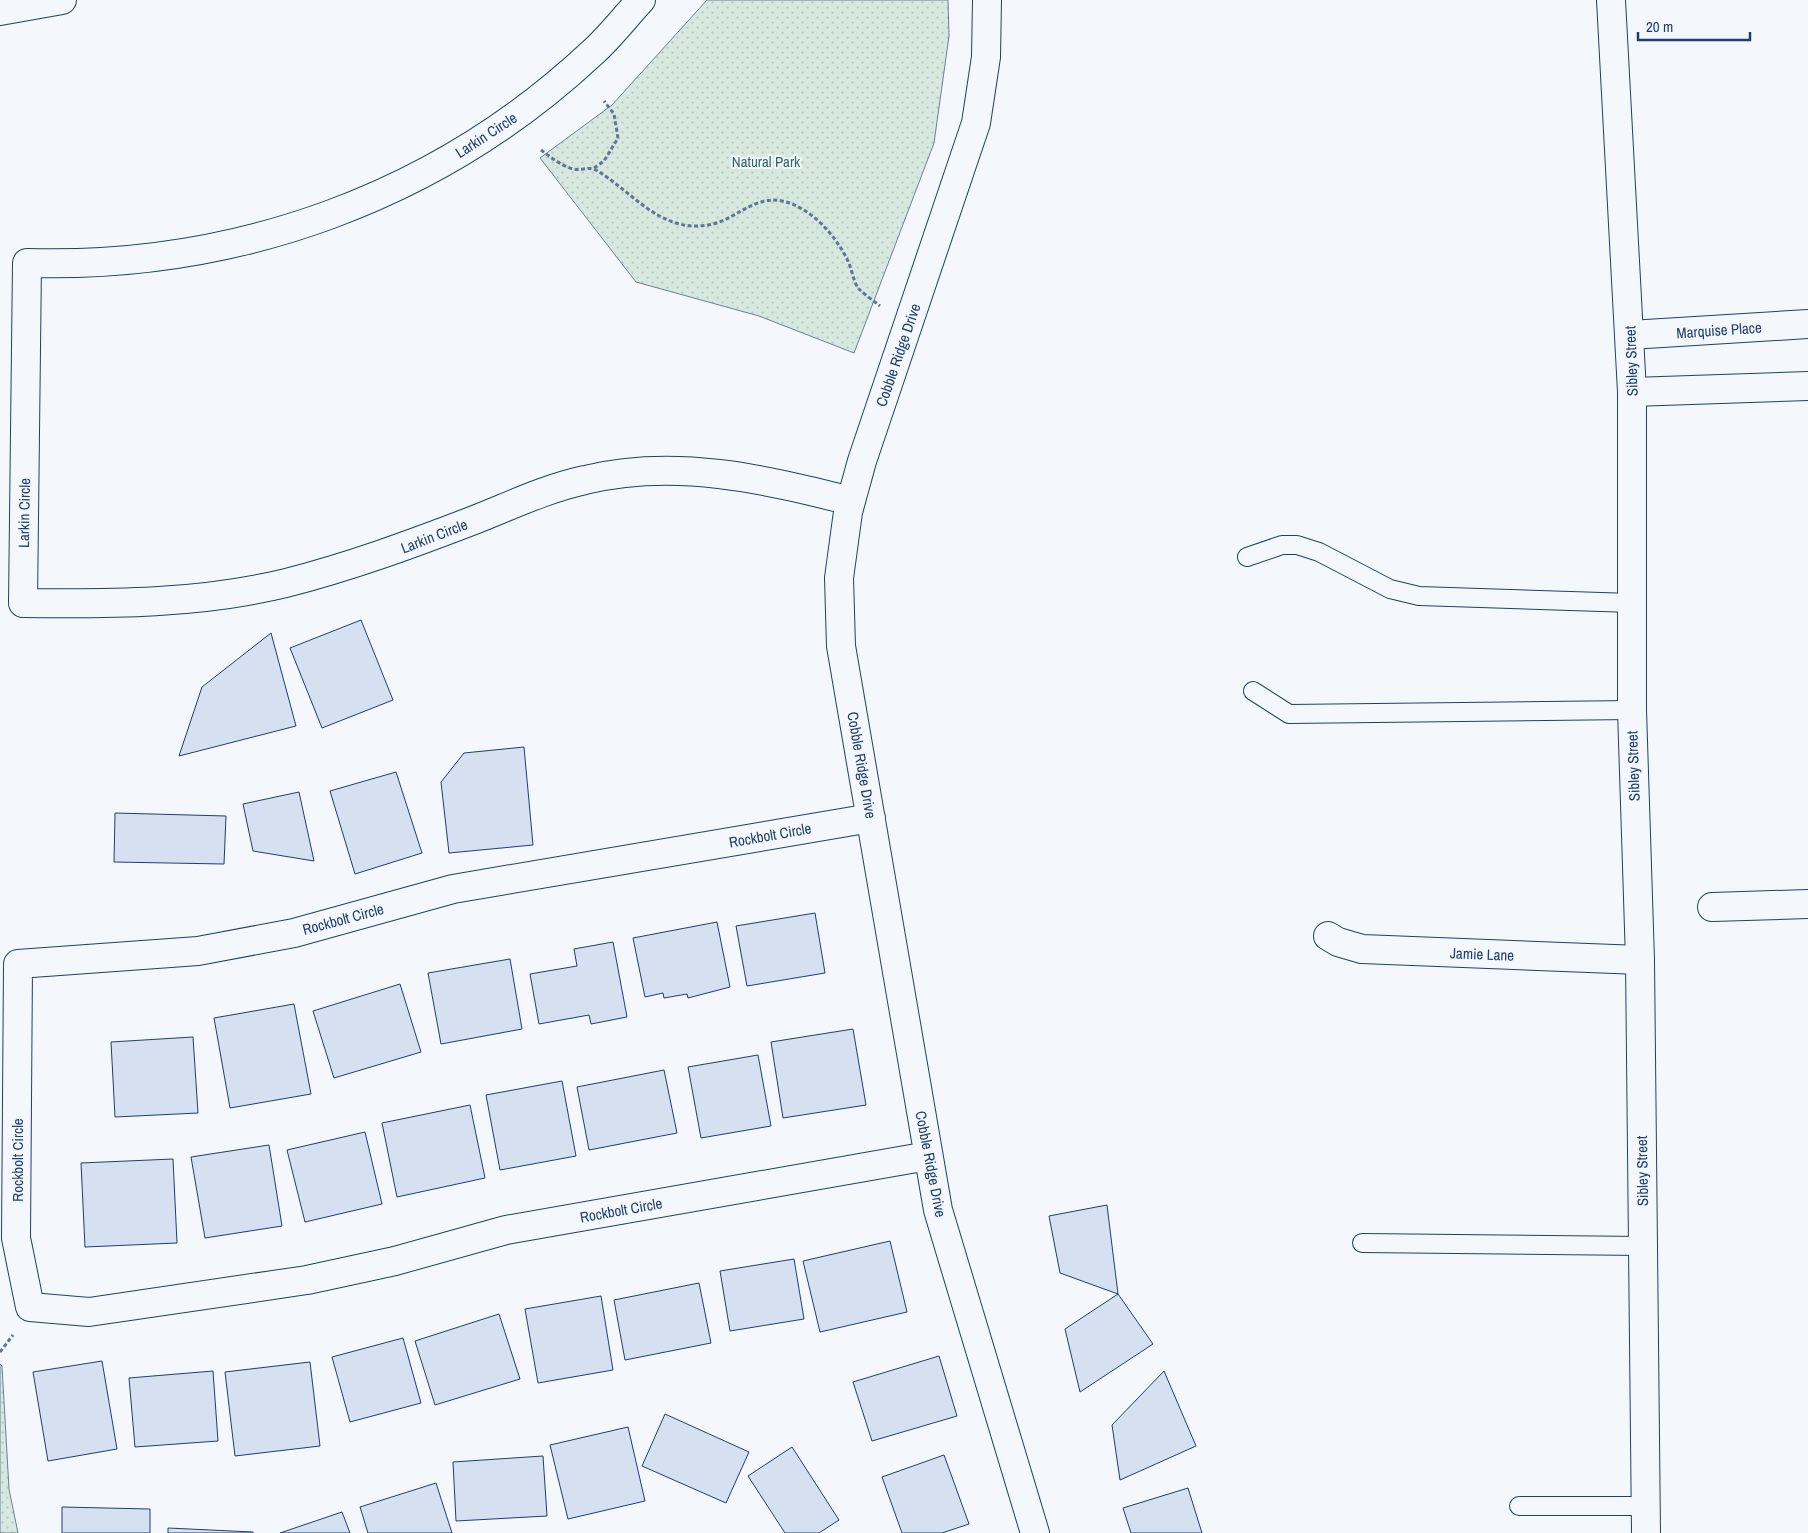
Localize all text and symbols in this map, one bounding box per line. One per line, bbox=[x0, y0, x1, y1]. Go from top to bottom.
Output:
scale bar bbox=[1638, 10, 1750, 42]
text: 20 m bbox=[1646, 16, 1673, 37]
street label: Larkin Circle bbox=[451, 107, 521, 163]
park label: Natural Park bbox=[732, 151, 801, 172]
street label: Cobble Ridge Drive bbox=[870, 300, 926, 409]
street label: Marquise Place bbox=[1676, 317, 1763, 343]
street label: Sibley Street bbox=[1619, 325, 1643, 397]
street label: Larkin Circle bbox=[13, 478, 35, 548]
street label: Larkin Circle bbox=[398, 514, 470, 558]
street label: Cobble Ridge Drive bbox=[842, 710, 882, 820]
street label: Sibley Street bbox=[1621, 730, 1645, 802]
street label: Rockbolt Circle bbox=[727, 817, 813, 853]
street label: Rockbolt Circle bbox=[300, 898, 386, 940]
street label: Jamie Lane bbox=[1450, 942, 1515, 966]
street label: Cobble Ridge Drive bbox=[910, 1109, 952, 1219]
street label: Rockbolt Circle bbox=[7, 1118, 28, 1202]
street label: Sibley Street bbox=[1631, 1135, 1653, 1206]
street label: Rockbolt Circle bbox=[578, 1192, 664, 1228]

